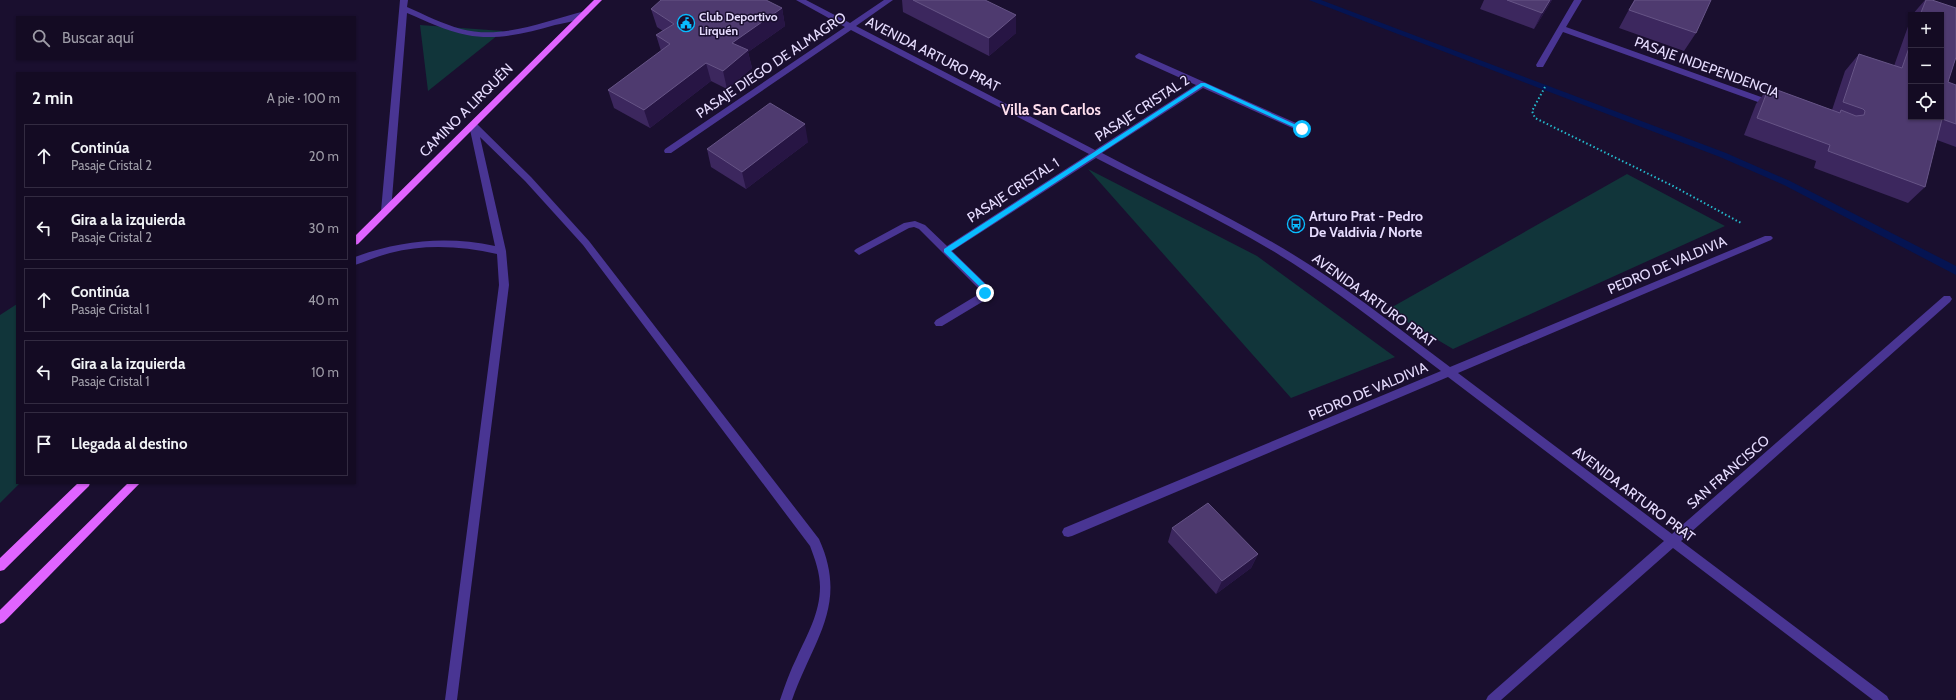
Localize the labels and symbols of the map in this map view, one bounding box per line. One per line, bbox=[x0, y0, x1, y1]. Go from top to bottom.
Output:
street label: PASAJE DIEGO DE ALMAGRO bbox=[693, 8, 850, 122]
place label: Club Deportivo Lirquén bbox=[699, 9, 778, 38]
street label: AVENIDA ARTURO PRAT bbox=[863, 12, 1004, 96]
public building icon: Club Deportivo Lirquén bbox=[676, 13, 696, 33]
street label: PASAJE INDEPENDENCIA bbox=[1632, 32, 1782, 102]
street label: CAMINO A LIRQUÉN bbox=[415, 59, 517, 161]
street label: PASAJE CRISTAL 2 bbox=[1091, 71, 1193, 145]
district label: Villa San Carlos bbox=[1001, 101, 1101, 119]
route start bbox=[1293, 120, 1311, 138]
street label: PASAJE CRISTAL 1 bbox=[964, 154, 1062, 226]
place label: Arturo Prat - Pedro De Valdivia / Norte bbox=[1309, 207, 1423, 241]
bus stop icon: Arturo Prat - Pedro De Valdivia / Norte bbox=[1286, 214, 1306, 234]
street label: PEDRO DE VALDIVIA bbox=[1605, 232, 1729, 298]
street label: AVENIDA ARTURO PRAT bbox=[1309, 249, 1440, 351]
route end bbox=[976, 284, 994, 302]
street label: PEDRO DE VALDIVIA bbox=[1306, 358, 1430, 424]
street label: SAN FRANCISCO bbox=[1683, 431, 1773, 513]
street label: AVENIDA ARTURO PRAT bbox=[1569, 442, 1699, 546]

